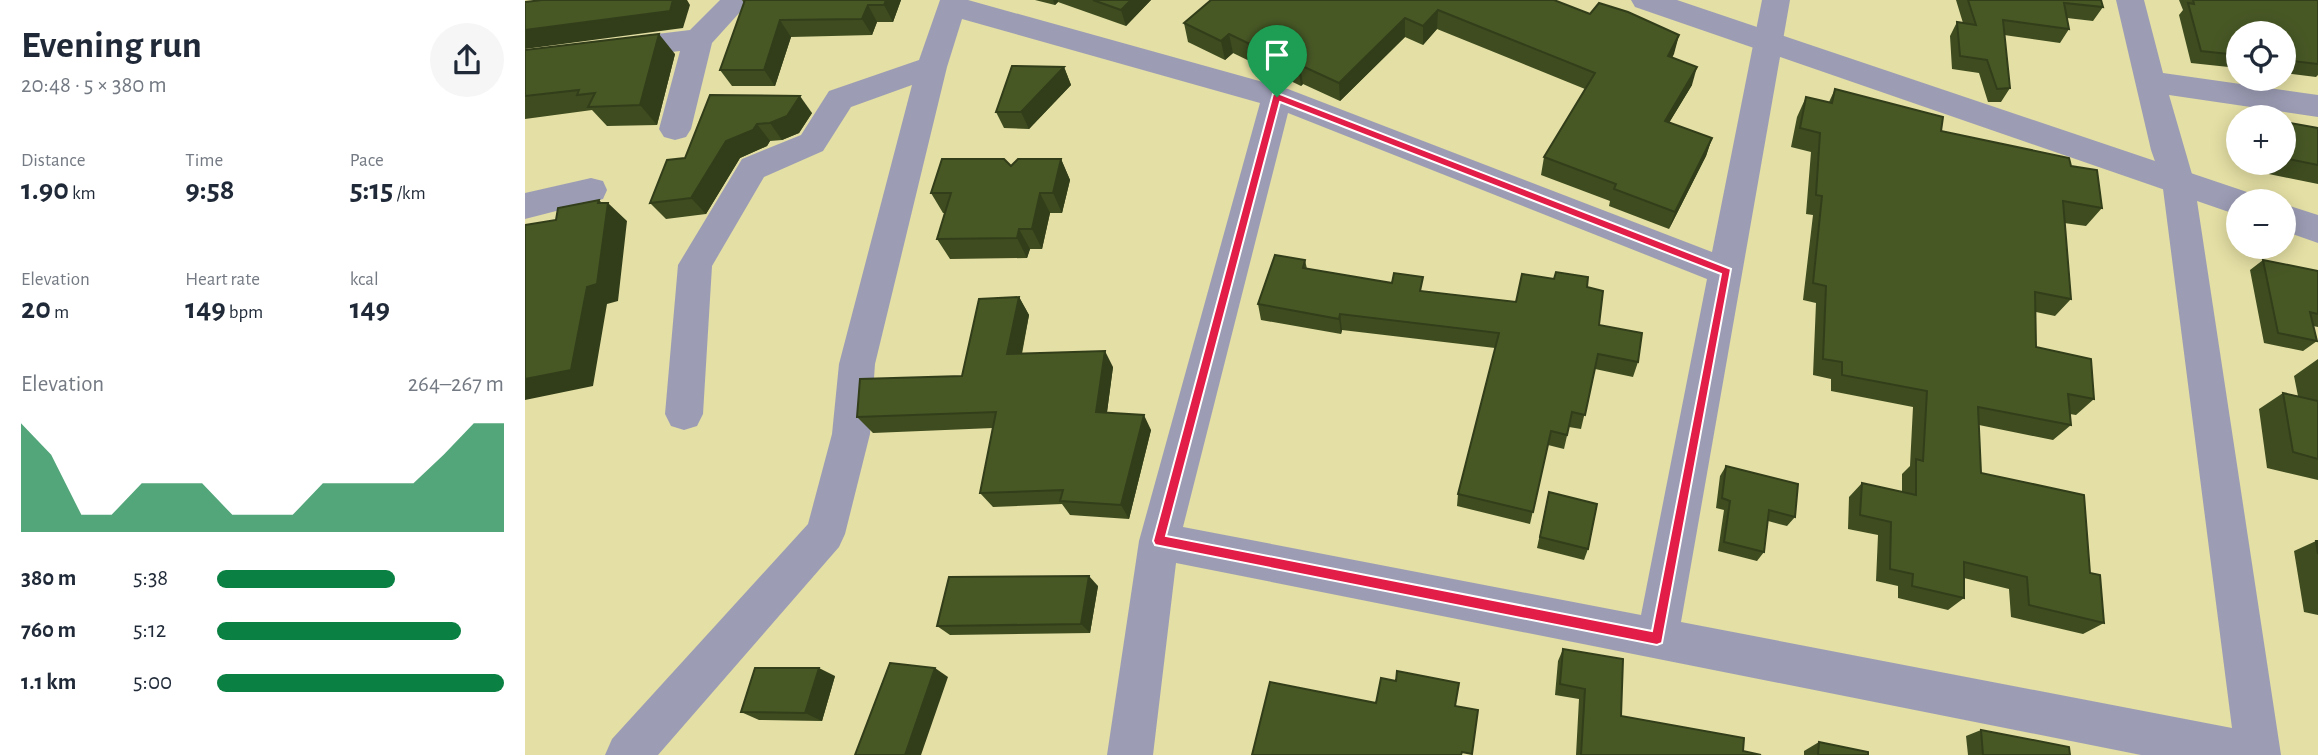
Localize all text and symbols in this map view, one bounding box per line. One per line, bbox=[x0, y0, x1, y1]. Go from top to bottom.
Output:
map controls bbox=[2226, 21, 2296, 259]
button: locate bbox=[2226, 21, 2296, 91]
button: share bbox=[430, 23, 504, 97]
pin bbox=[1247, 25, 1307, 97]
text: Evening run bbox=[21, 27, 202, 65]
icon: arrive bbox=[1258, 36, 1296, 74]
text: 20:48 · 5 × 380 m bbox=[21, 74, 167, 97]
button: + bbox=[2226, 105, 2296, 175]
text: Distance bbox=[21, 151, 85, 170]
text: Time bbox=[185, 151, 223, 170]
text: Pace bbox=[350, 151, 384, 170]
text: 1.90 bbox=[21, 175, 69, 205]
text: 9:58 bbox=[185, 175, 234, 205]
text: 5:15 bbox=[350, 175, 393, 205]
text: km bbox=[69, 184, 96, 203]
text: /km bbox=[393, 184, 426, 203]
button: − bbox=[2226, 189, 2296, 259]
text: Elevation bbox=[21, 270, 90, 289]
text: Heart rate bbox=[185, 270, 260, 289]
text: kcal bbox=[350, 270, 379, 289]
text: 20 bbox=[21, 294, 51, 324]
text: 149 bbox=[185, 294, 226, 324]
text: 149 bbox=[350, 294, 390, 324]
text: m bbox=[51, 303, 69, 322]
text: bpm bbox=[226, 303, 263, 322]
text: Elevation bbox=[21, 373, 104, 396]
text: 264–267 m bbox=[408, 373, 504, 396]
text: 380 m bbox=[21, 567, 76, 590]
text: 5:38 bbox=[133, 567, 168, 590]
text: 760 m bbox=[21, 619, 76, 642]
text: 5:12 bbox=[133, 619, 166, 642]
text: 1.1 km bbox=[21, 671, 76, 694]
text: 5:00 bbox=[133, 671, 172, 694]

